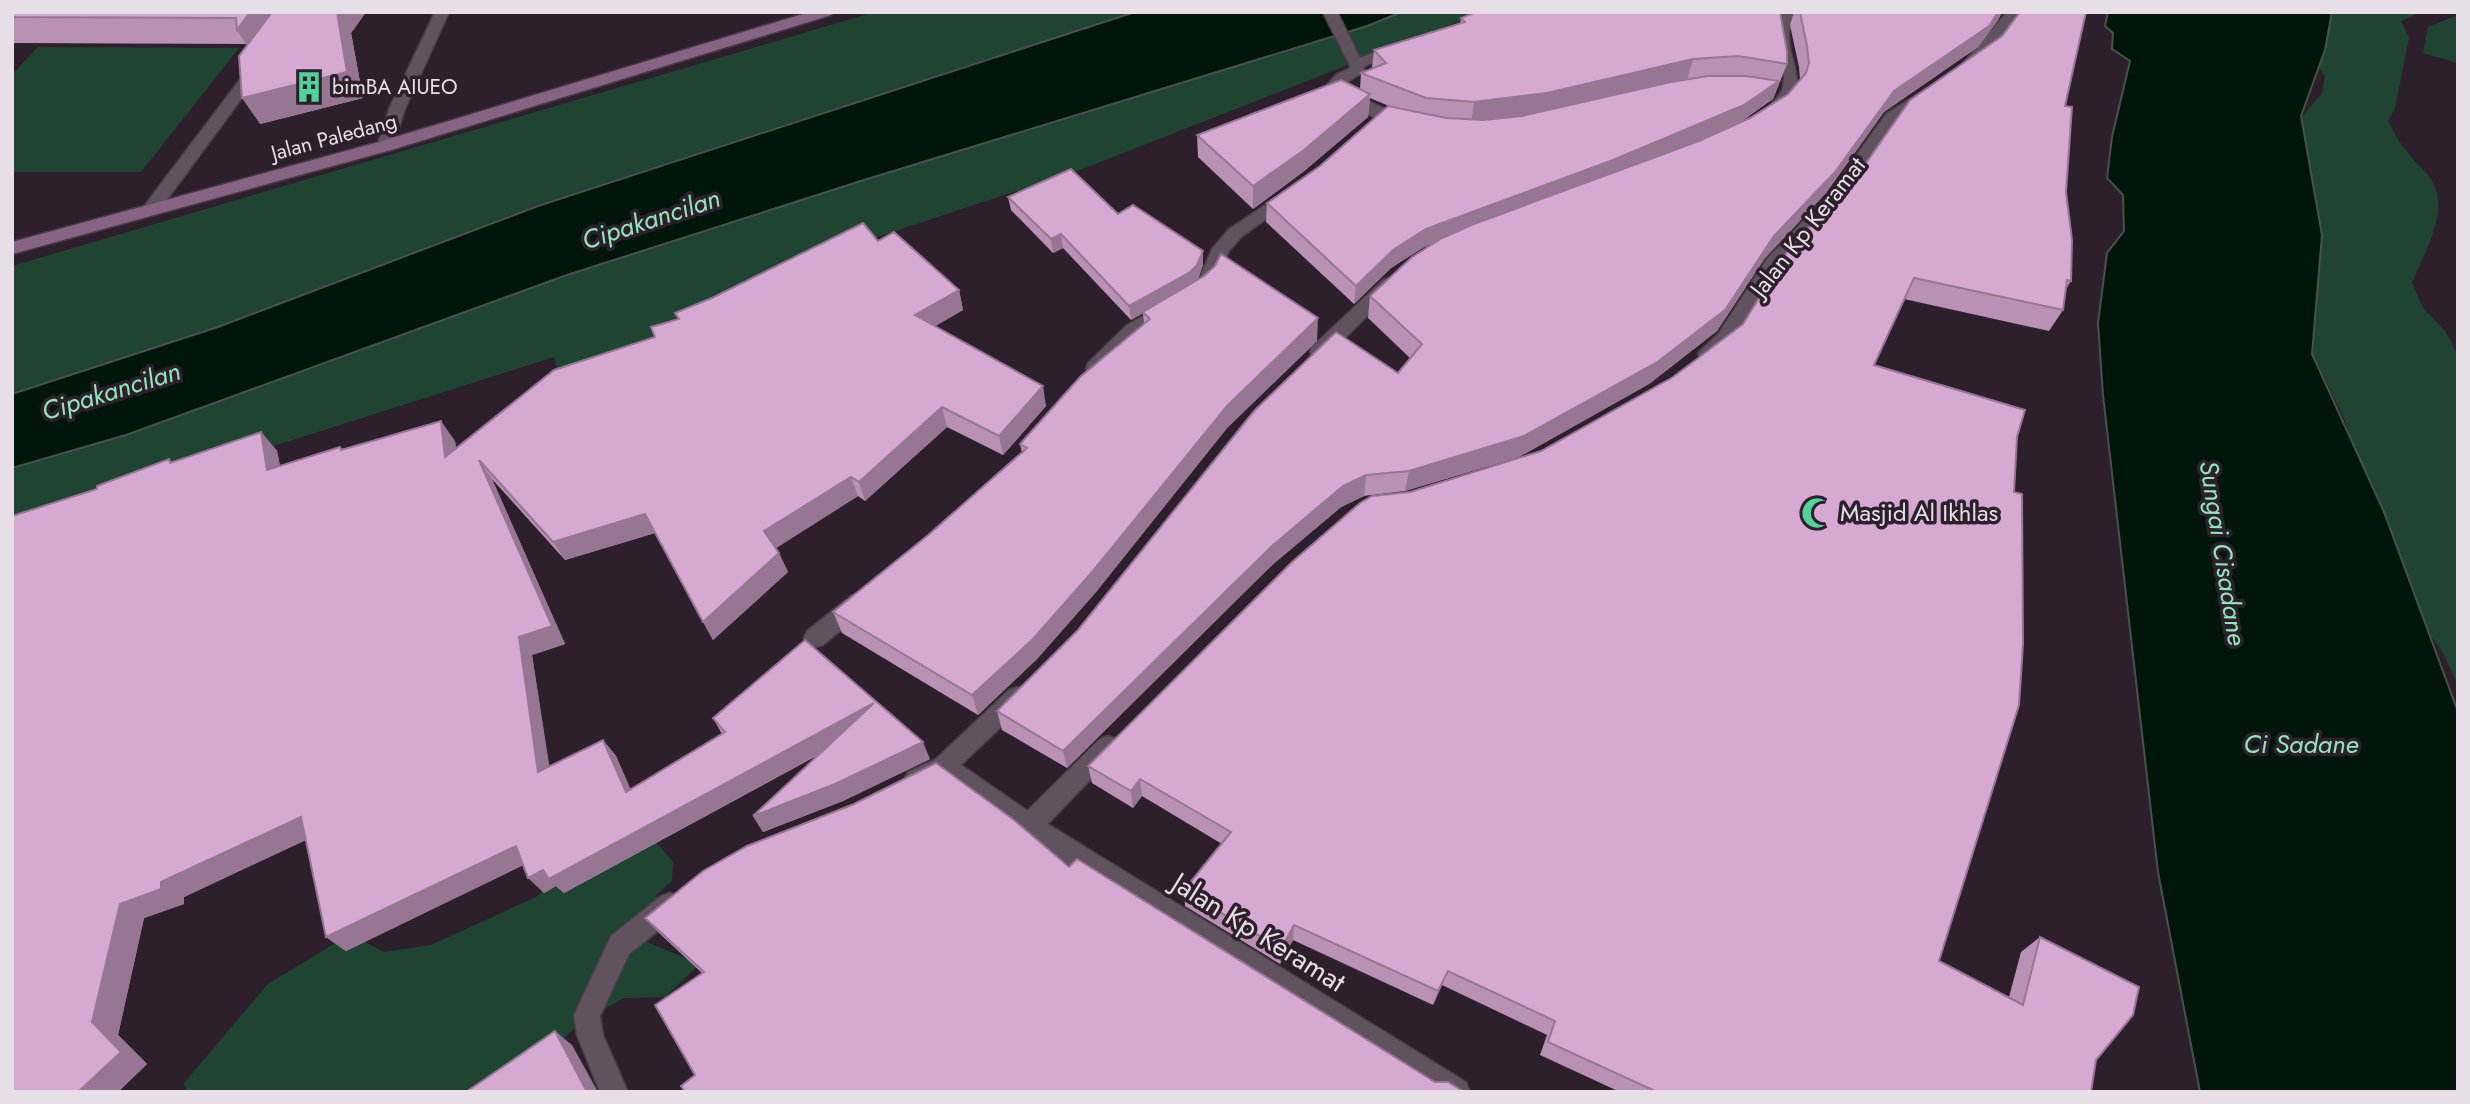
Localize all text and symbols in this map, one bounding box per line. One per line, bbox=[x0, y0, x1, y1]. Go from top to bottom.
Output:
building icon: bimBA AIUEO bbox=[292, 70, 326, 104]
place label: bimBA AIUEO bbox=[332, 72, 458, 102]
street label: Jalan Paledang bbox=[265, 106, 400, 169]
street label: Jalan Kp Keramat bbox=[1740, 149, 1874, 307]
water label: Cipakancilan bbox=[577, 179, 725, 259]
water label: Cipakancilan bbox=[37, 352, 185, 430]
water label: Sungai Cisadane bbox=[2190, 458, 2256, 648]
place label: Masjid Al Ikhlas bbox=[1840, 495, 1998, 530]
mosque icon: Masjid Al Ikhlas bbox=[1800, 496, 1834, 530]
water label: Ci Sadane bbox=[2244, 725, 2358, 763]
street label: Jalan Kp Keramat bbox=[1161, 860, 1354, 1002]

